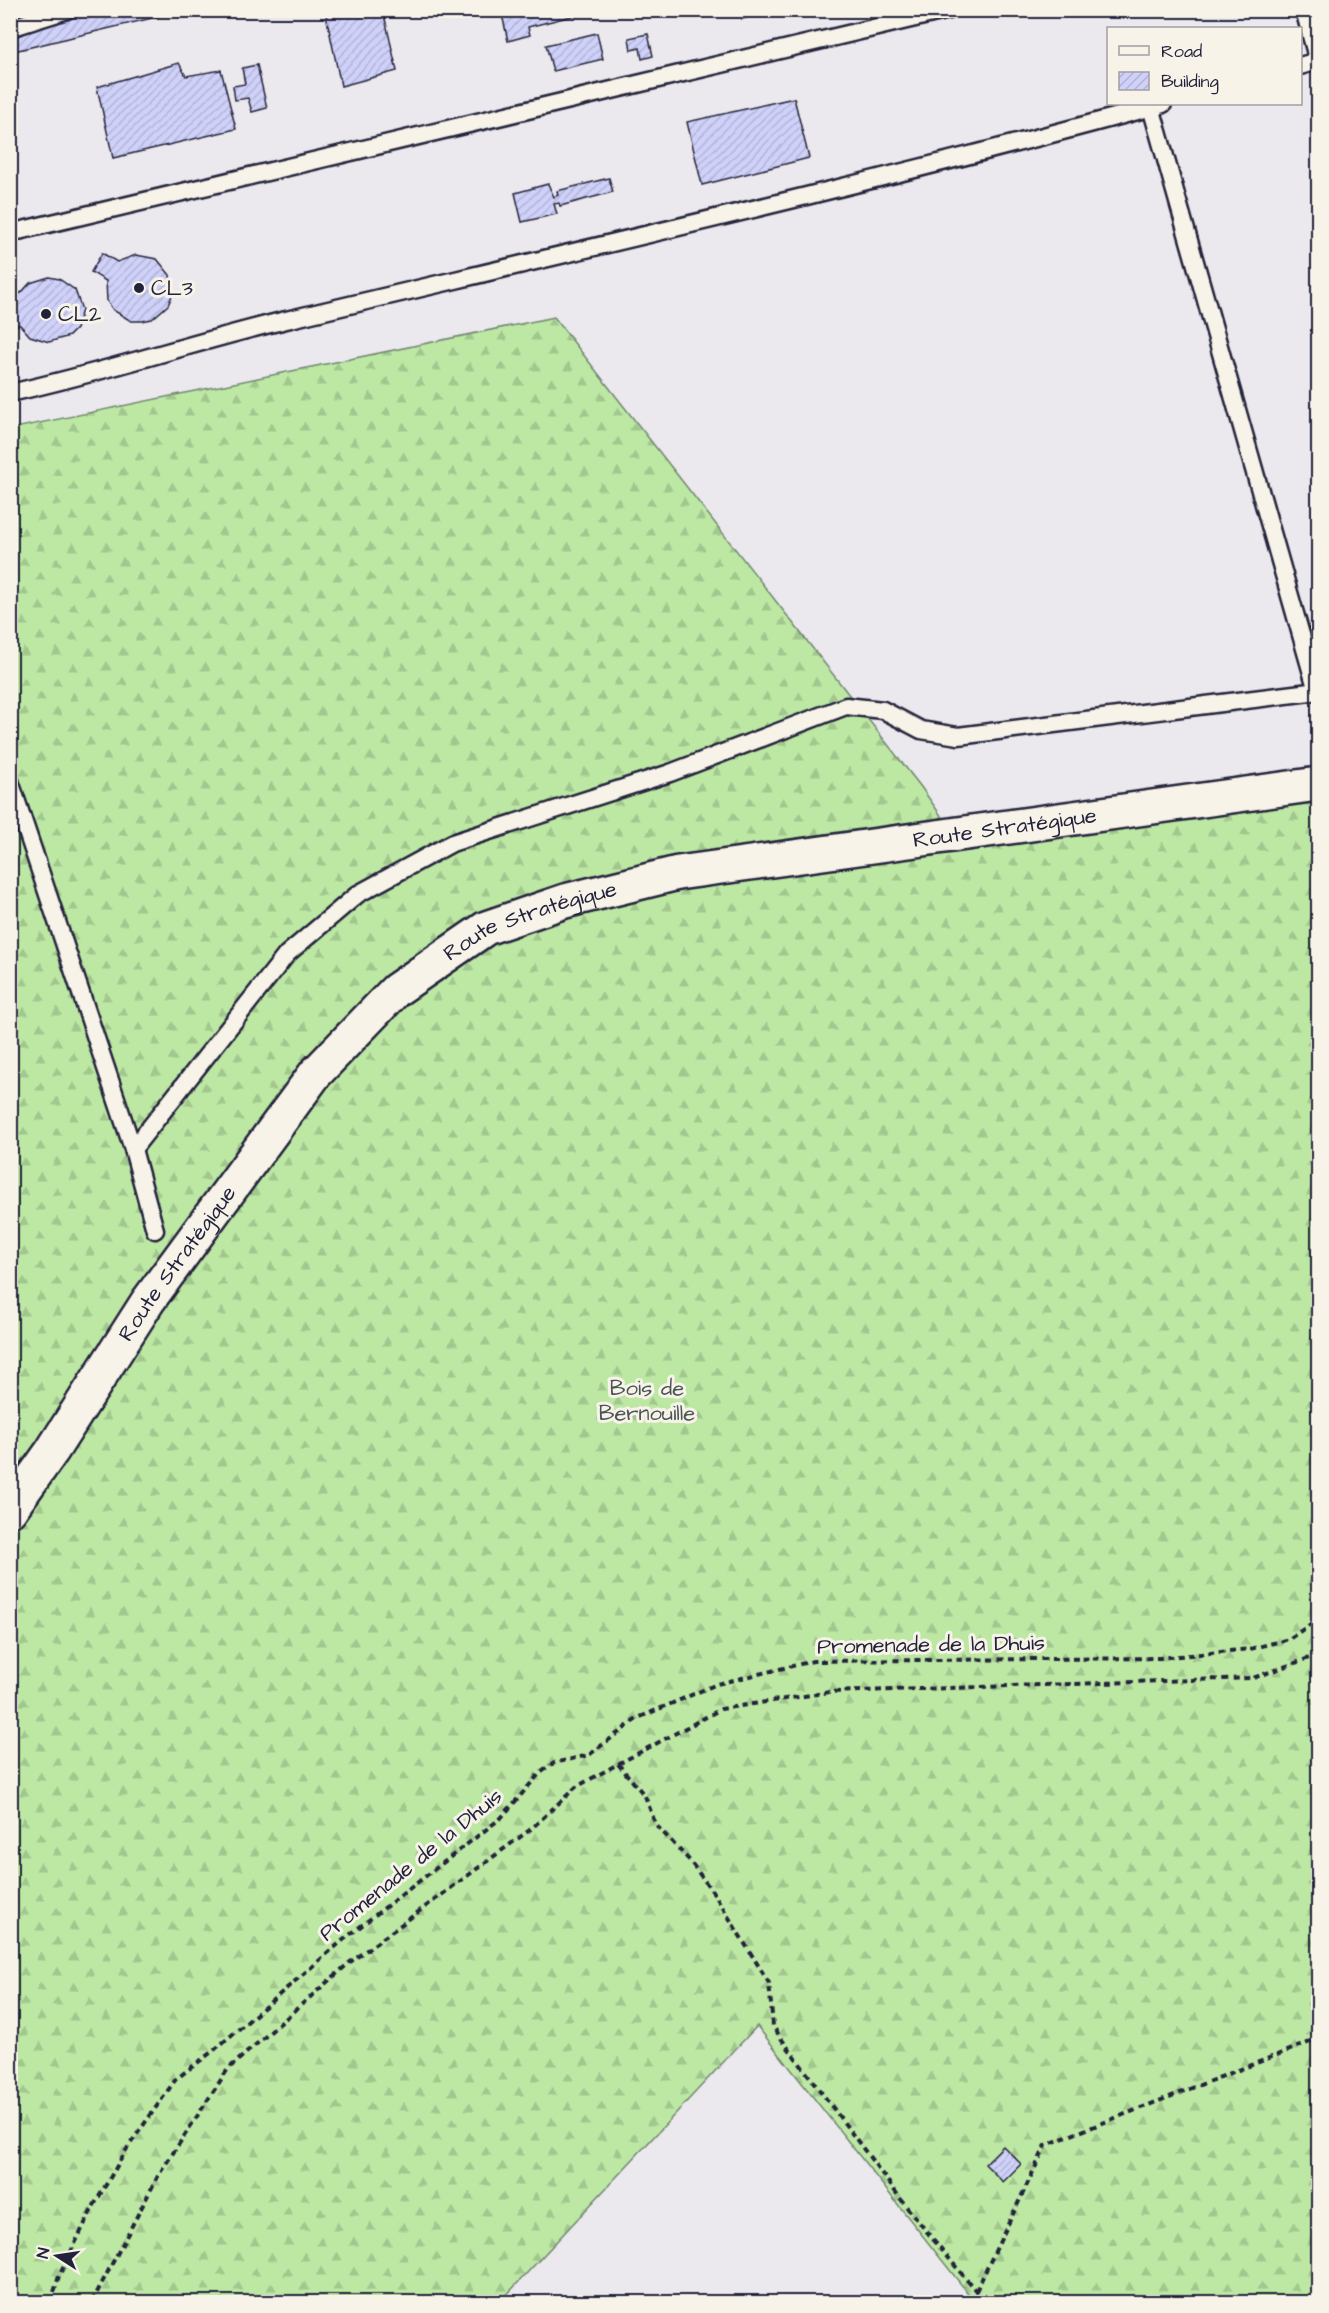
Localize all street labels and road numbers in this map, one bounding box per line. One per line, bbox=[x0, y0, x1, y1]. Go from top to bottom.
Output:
street label: Route Stratégique bbox=[911, 799, 1099, 856]
street label: Route Stratégique bbox=[437, 873, 620, 968]
street label: Route Stratégique bbox=[111, 1179, 244, 1347]
street label: Promenade de la Dhuis bbox=[817, 1628, 1045, 1662]
street label: Promenade de la Dhuis bbox=[313, 1781, 509, 1949]

